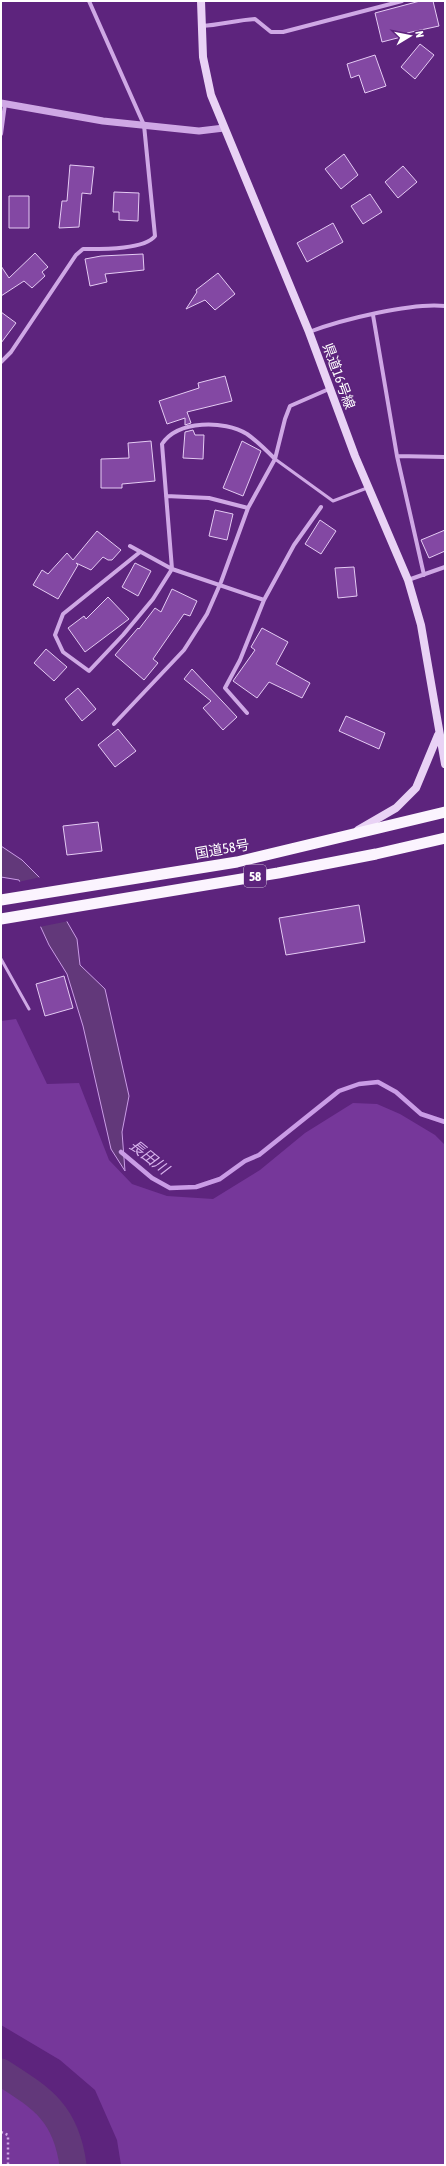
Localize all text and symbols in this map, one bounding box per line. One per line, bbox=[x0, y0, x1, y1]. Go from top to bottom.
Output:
north arrow bbox=[390, 16, 430, 56]
text: N bbox=[413, 30, 426, 39]
street label: 県道16号線 bbox=[320, 341, 358, 411]
street label: 国道58号 bbox=[193, 836, 251, 862]
road number: 58 bbox=[244, 865, 266, 887]
water label: 長田川 bbox=[126, 1136, 174, 1179]

